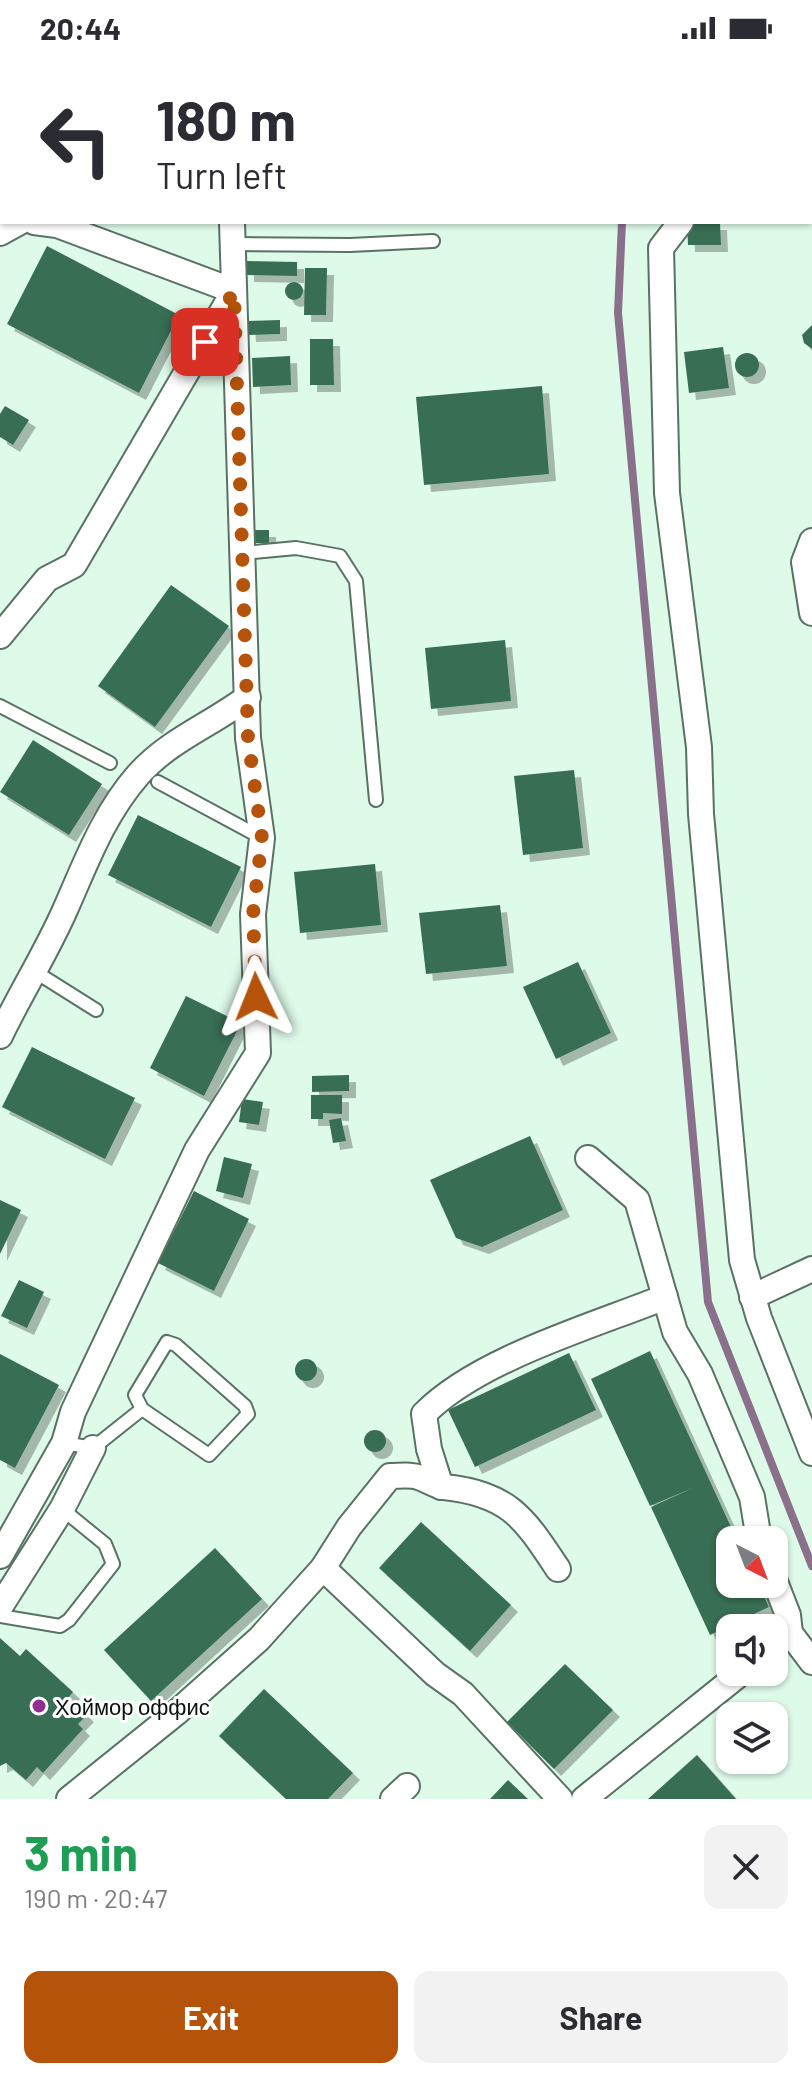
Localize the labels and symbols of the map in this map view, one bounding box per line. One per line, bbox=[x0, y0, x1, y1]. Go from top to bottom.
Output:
pin bbox=[171, 308, 239, 376]
position arrow bbox=[214, 955, 298, 1039]
north arrow bbox=[716, 1526, 788, 1598]
place label: Хоймор оффис bbox=[55, 1693, 210, 1720]
marker: Хоймор оффис bbox=[30, 1697, 48, 1715]

